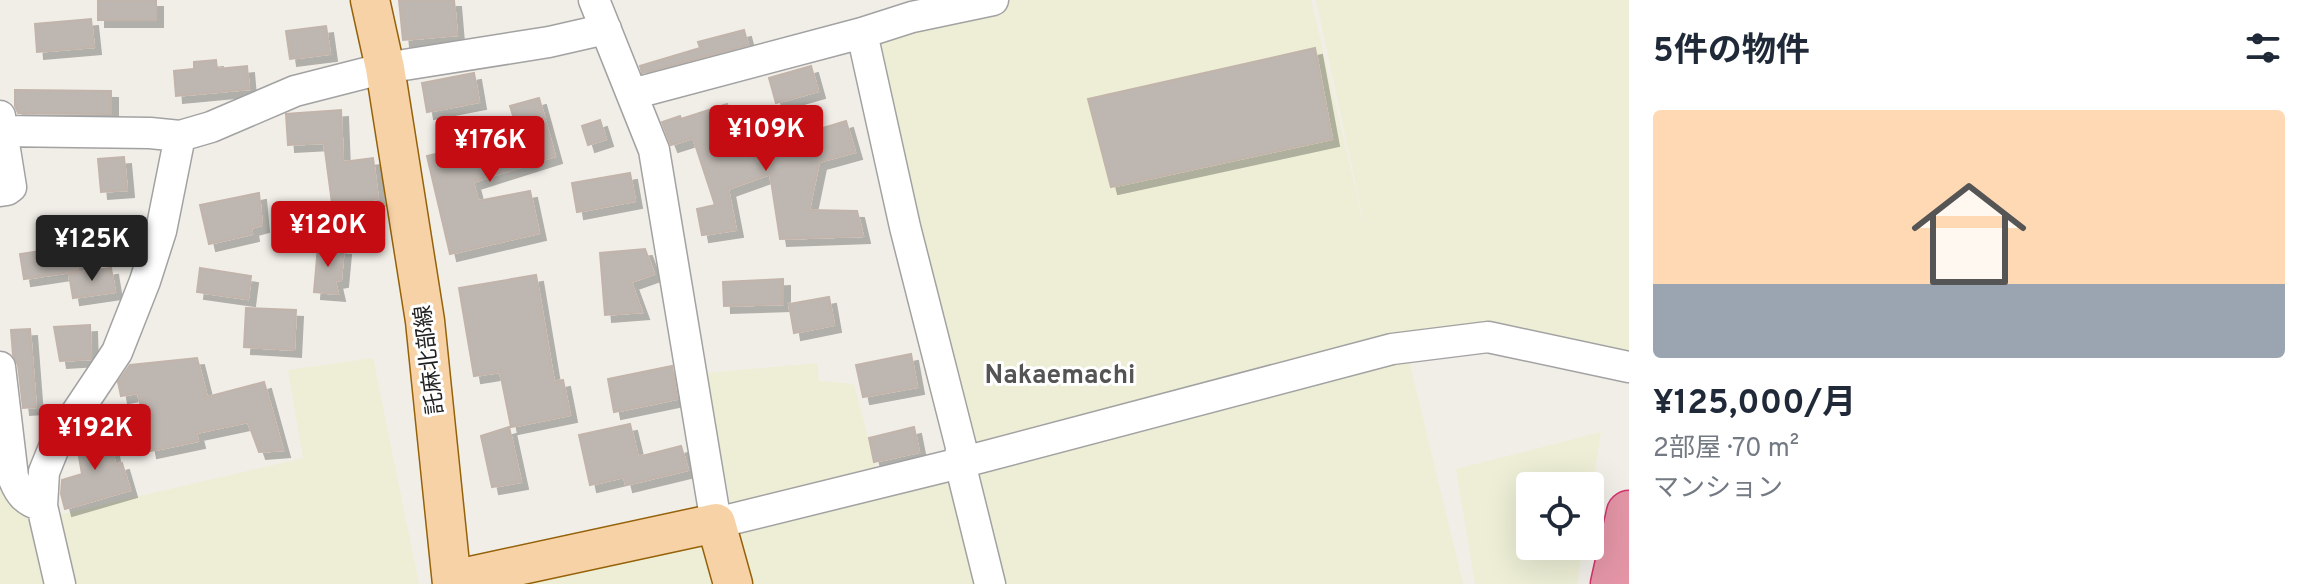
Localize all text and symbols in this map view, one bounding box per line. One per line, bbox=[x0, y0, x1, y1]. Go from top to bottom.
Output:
icon: filters bbox=[2241, 26, 2285, 70]
text: 5件の物件 bbox=[1653, 31, 1810, 74]
pin: ¥109K bbox=[710, 105, 822, 173]
text: ¥109K bbox=[727, 114, 805, 147]
pin: ¥176K bbox=[434, 116, 546, 184]
text: ¥176K bbox=[453, 125, 527, 158]
icon: home bbox=[1897, 162, 2041, 306]
pin: ¥120K bbox=[272, 201, 384, 269]
text: ¥120K bbox=[289, 210, 367, 243]
pin: ¥125K bbox=[36, 215, 148, 283]
text: ¥125K bbox=[54, 224, 130, 257]
street label: 託麻北部線 bbox=[410, 303, 451, 416]
district label: Nakaemachi bbox=[985, 360, 1135, 393]
text: ¥125,000/月 bbox=[1653, 383, 1856, 426]
pin: ¥192K bbox=[39, 404, 151, 472]
text: ¥192K bbox=[57, 413, 133, 446]
text: 2部屋 · 70 m² bbox=[1653, 433, 1799, 466]
map controls bbox=[1516, 472, 1604, 560]
button: locate bbox=[1516, 472, 1604, 560]
text: マンション bbox=[1653, 473, 1783, 506]

